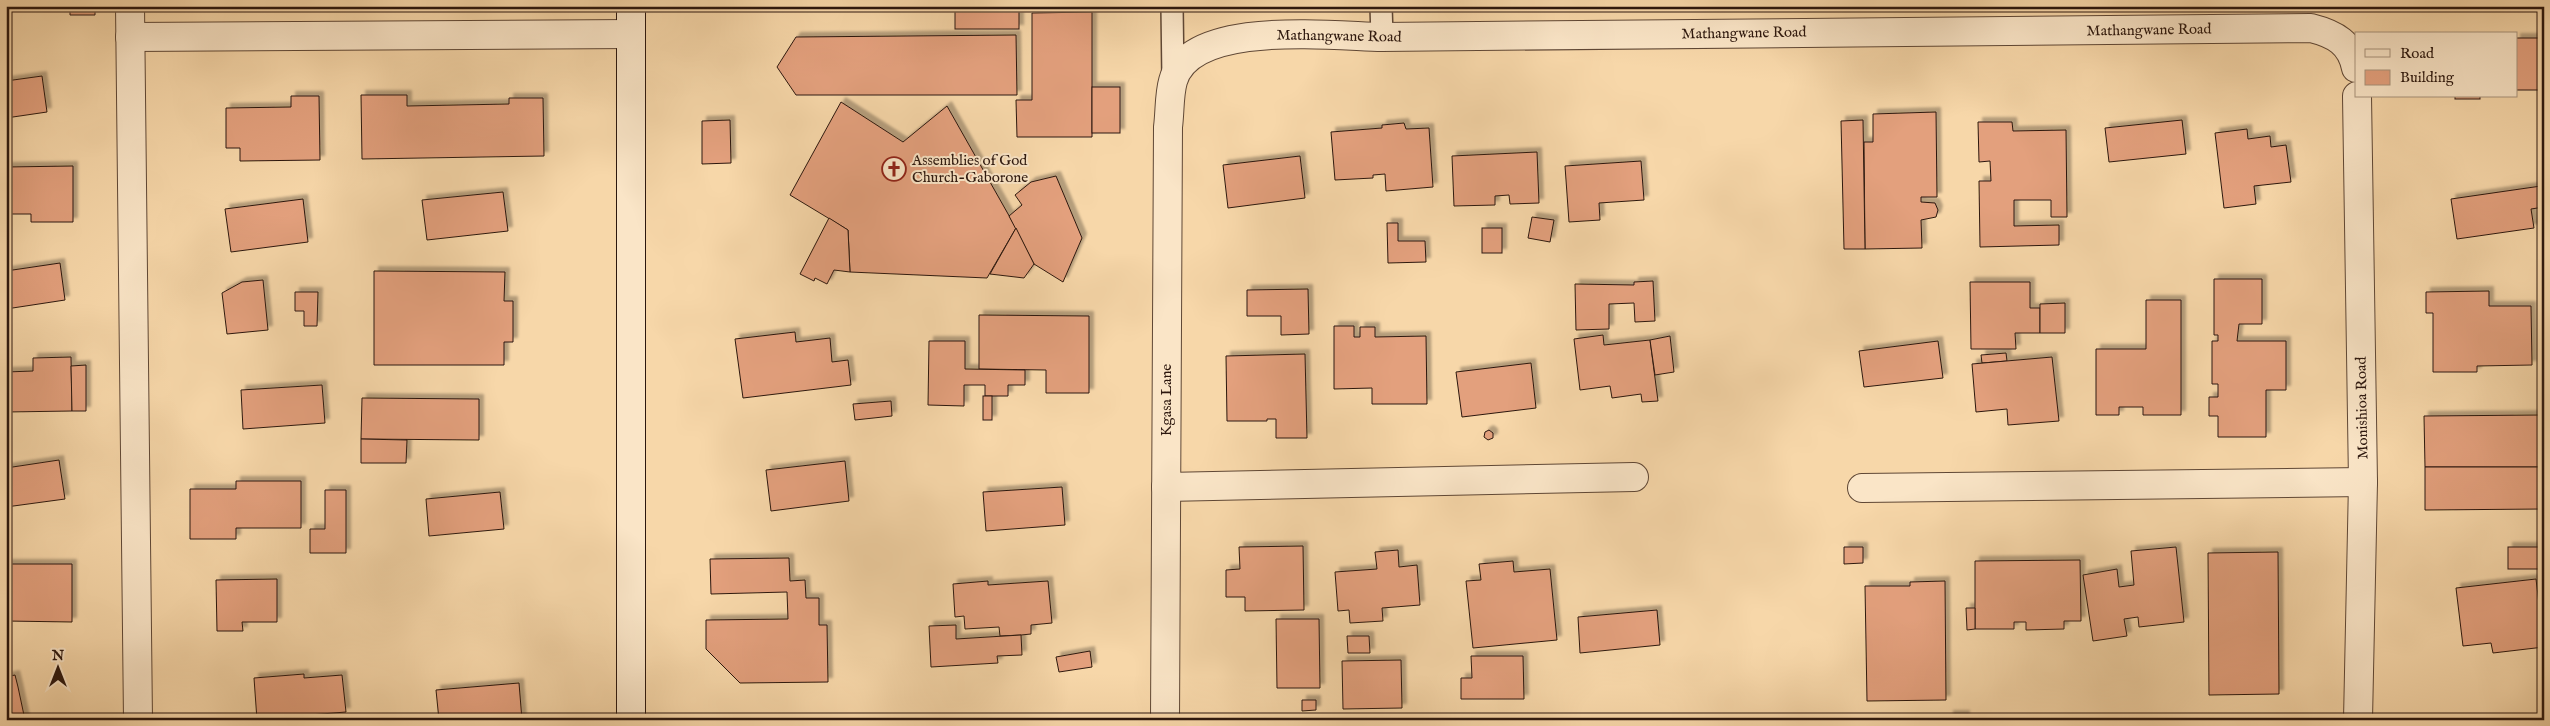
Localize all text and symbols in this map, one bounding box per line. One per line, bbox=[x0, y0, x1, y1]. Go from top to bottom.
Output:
street label: Mathangwane Road bbox=[2086, 19, 2213, 41]
street label: Mathangwane Road bbox=[1681, 22, 1808, 44]
street label: Mathangwane Road bbox=[1276, 25, 1403, 47]
legend bbox=[2355, 32, 2518, 98]
text: Road bbox=[2400, 44, 2435, 63]
text: Building bbox=[2400, 68, 2455, 87]
place label: Assemblies of God Church-Gaborone bbox=[911, 151, 1028, 187]
church icon: Assemblies of God Church-Gaborone bbox=[881, 156, 907, 182]
street label: Monishioa Road bbox=[2352, 355, 2372, 460]
street label: Kgasa Lane bbox=[1157, 364, 1176, 436]
north arrow bbox=[32, 644, 82, 694]
text: N bbox=[51, 647, 64, 665]

